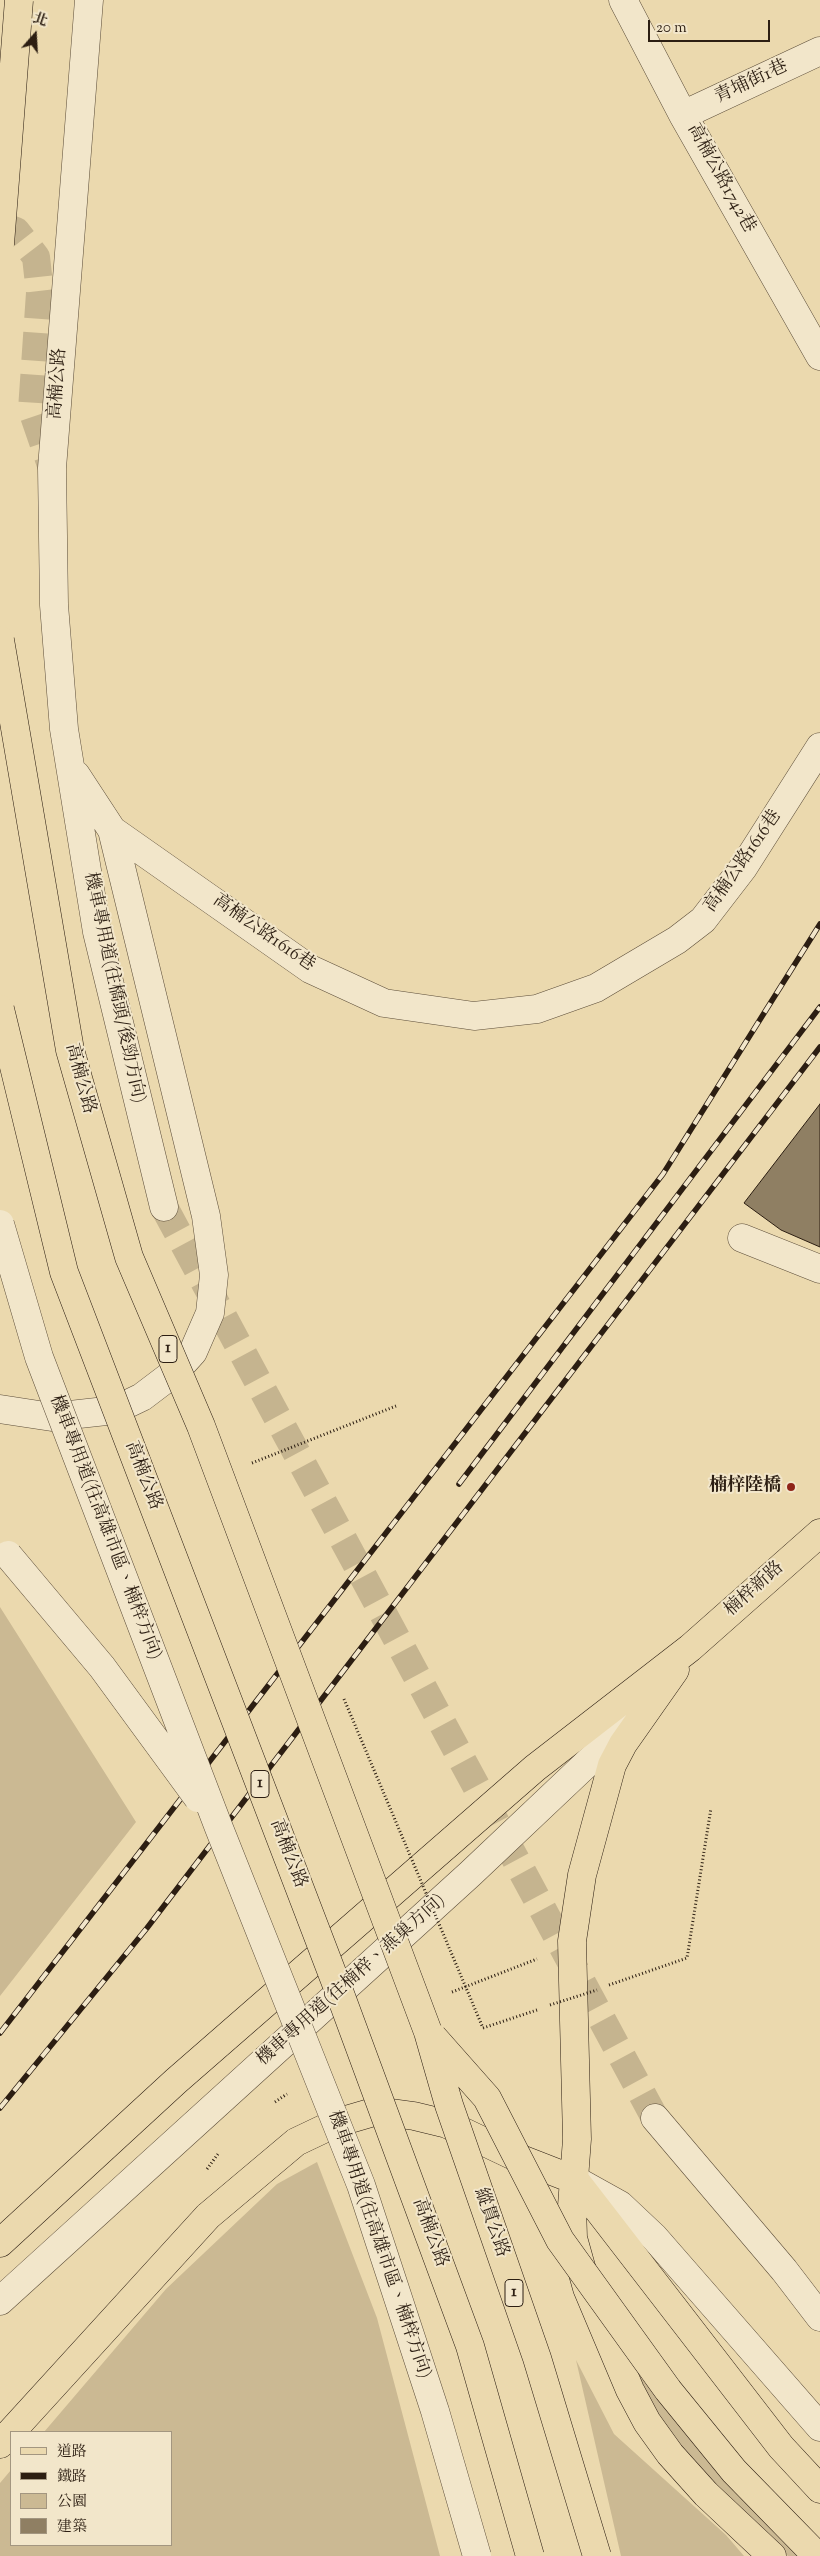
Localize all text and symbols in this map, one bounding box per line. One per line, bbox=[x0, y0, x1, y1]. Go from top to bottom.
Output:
text: 北 bbox=[30, 9, 50, 33]
north arrow bbox=[10, 10, 60, 60]
scale bar bbox=[650, 10, 772, 42]
text: 20 m bbox=[656, 18, 687, 39]
street label: 青埔街1巷 bbox=[712, 57, 792, 109]
street label: 高楠公路1742巷 bbox=[681, 121, 759, 237]
street label: 高楠公路 bbox=[46, 347, 72, 421]
street label: 高楠公路1616巷 bbox=[701, 807, 787, 917]
street label: 機車專用道(往橋頭/後勁方向) bbox=[78, 871, 148, 1105]
street label: 高楠公路1616巷 bbox=[208, 891, 318, 977]
street label: 高楠公路 bbox=[59, 1041, 99, 1117]
road number: 1 bbox=[159, 1336, 177, 1362]
street label: 機車專用道(往高雄市區、楠梓方向) bbox=[43, 1393, 165, 1663]
street label: 高楠公路 bbox=[119, 1439, 165, 1513]
place label: 楠梓陸橋 bbox=[709, 1476, 781, 1498]
marker: 楠梓陸橋 bbox=[785, 1481, 797, 1493]
street label: 楠梓新路 bbox=[721, 1558, 789, 1622]
road number: 1 bbox=[251, 1770, 269, 1798]
street label: 高楠公路 bbox=[264, 1817, 310, 1891]
street label: 機車專用道(往楠梓、燕巢方向) bbox=[253, 1891, 451, 2071]
street label: 機車專用道(往高雄市區、楠梓方向) bbox=[322, 2108, 434, 2382]
street label: 縱貫公路 bbox=[468, 2185, 512, 2261]
street label: 高楠公路 bbox=[407, 2195, 451, 2271]
road number: 1 bbox=[505, 2280, 523, 2306]
legend bbox=[10, 2431, 172, 2546]
text: 道路 bbox=[57, 2442, 87, 2463]
text: 鐵路 bbox=[57, 2467, 87, 2488]
text: 公園 bbox=[57, 2492, 87, 2513]
text: 建築 bbox=[57, 2517, 87, 2538]

